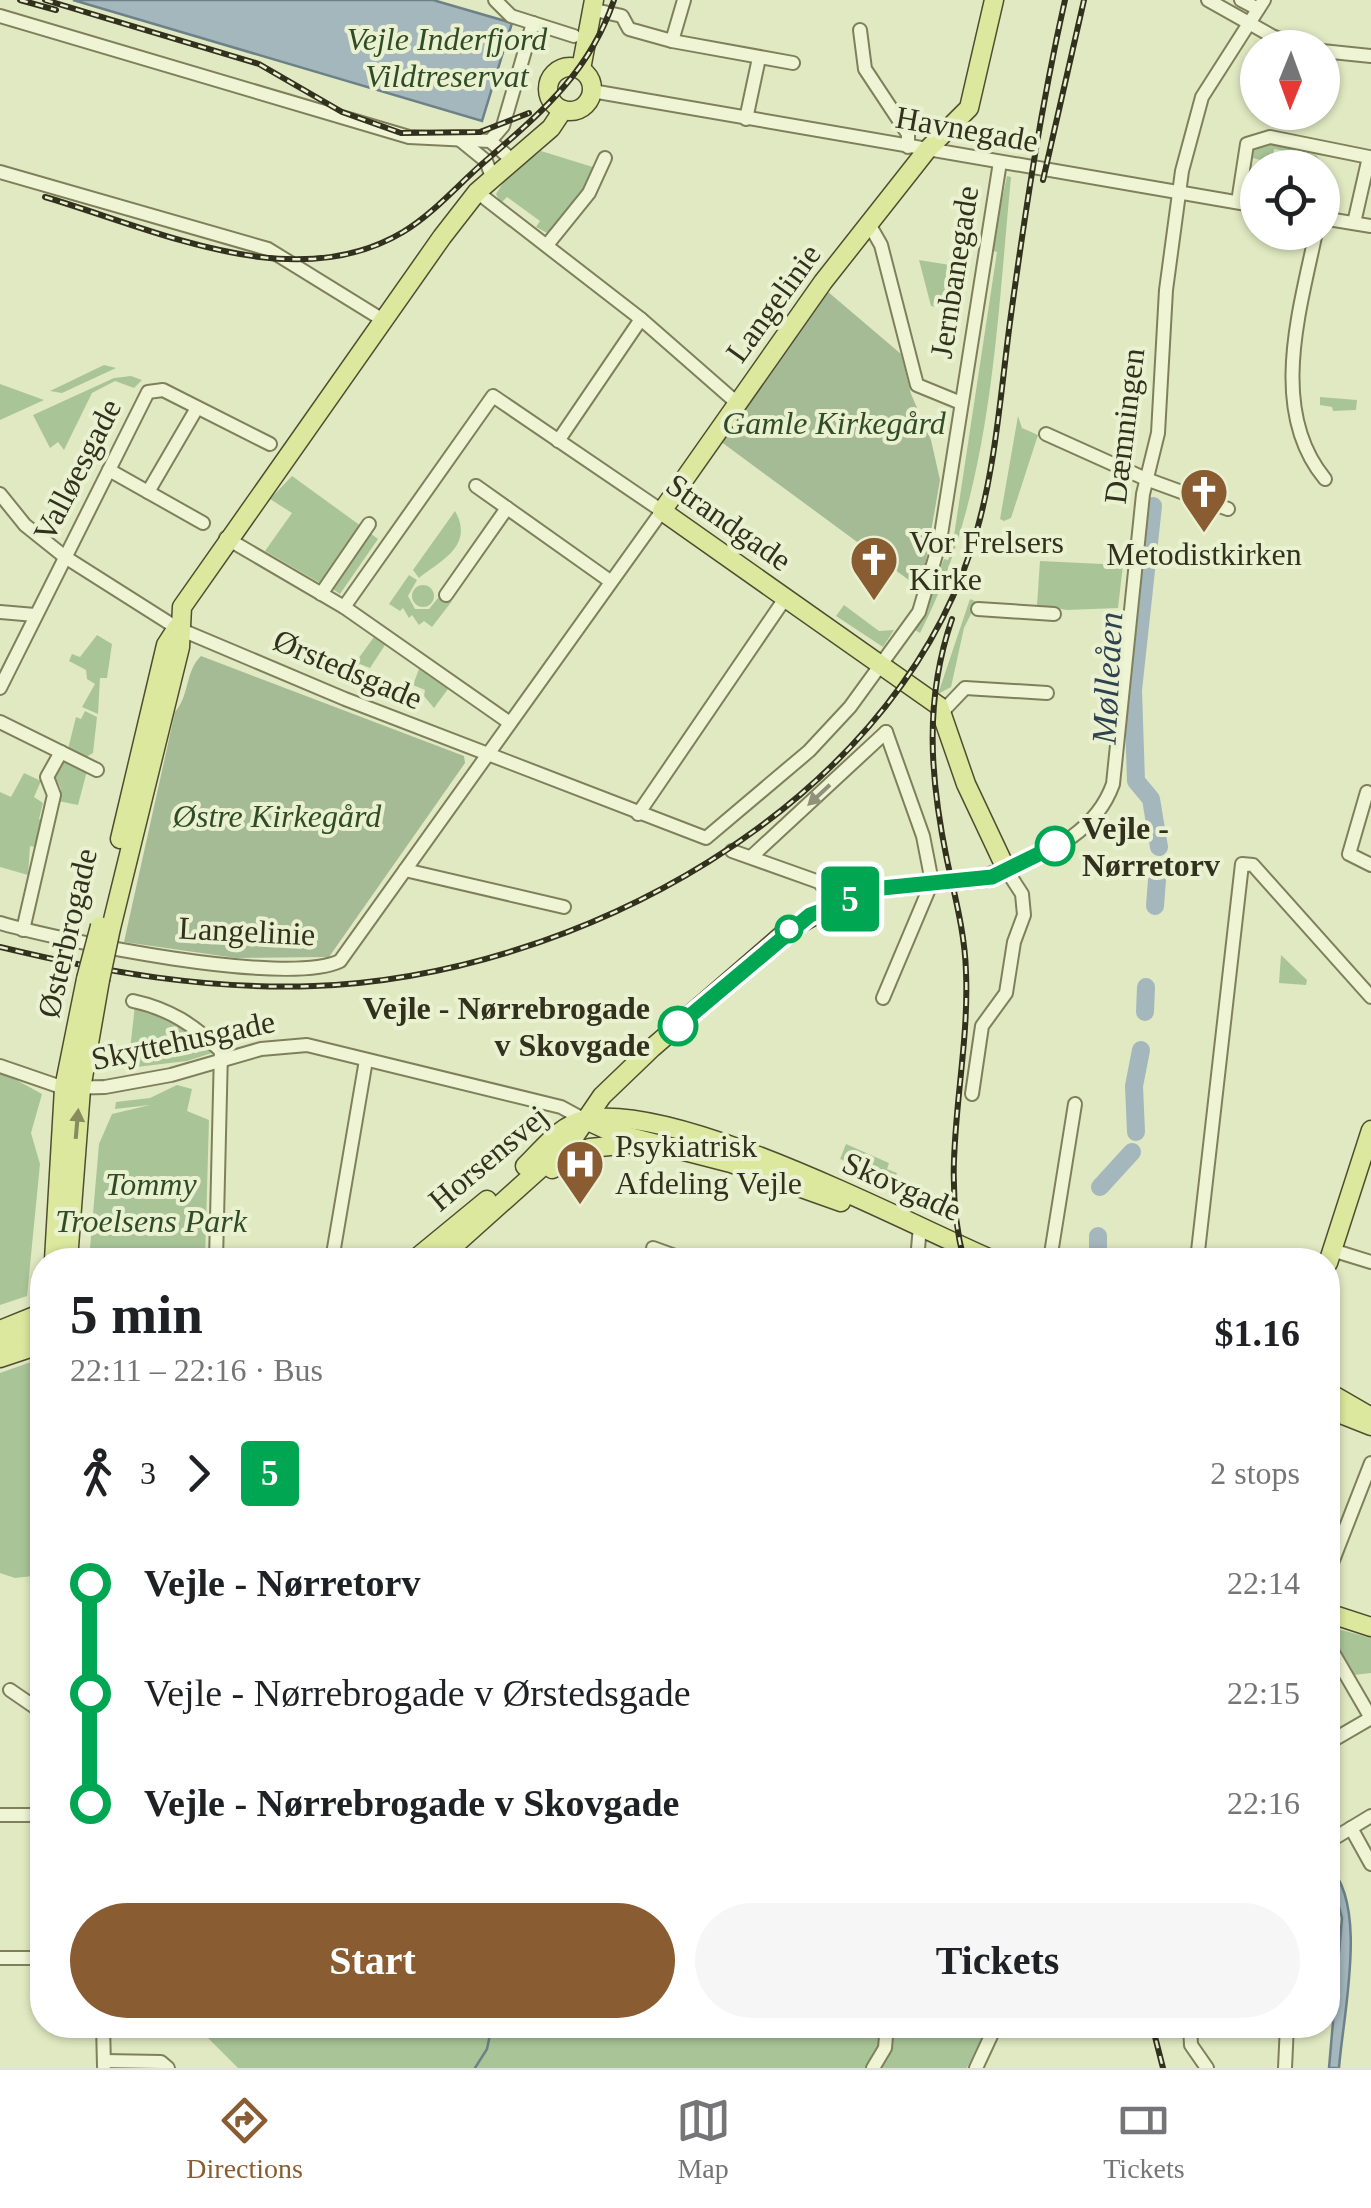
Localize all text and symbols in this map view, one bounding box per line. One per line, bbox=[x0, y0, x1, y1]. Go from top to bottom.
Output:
park label: Vejle Inderfjord Vildtreservat bbox=[347, 21, 548, 94]
north arrow bbox=[1240, 30, 1340, 130]
map controls bbox=[1240, 30, 1340, 250]
street label: Havnegade bbox=[893, 99, 1041, 159]
button: locate bbox=[1240, 150, 1340, 250]
street label: Jernbanegade bbox=[923, 183, 985, 361]
street label: Langelinie bbox=[718, 237, 828, 369]
street label: Dæmningen bbox=[1097, 346, 1151, 506]
street label: Valløesgade bbox=[26, 393, 128, 547]
park label: Gamle Kirkegård bbox=[722, 405, 947, 441]
street label: Strandgade bbox=[660, 466, 798, 578]
church icon: Metodistkirken bbox=[1178, 466, 1230, 534]
place label: Vor Frelsers Kirke bbox=[909, 524, 1064, 597]
church icon: Vor Frelsers Kirke bbox=[848, 534, 900, 602]
place label: Metodistkirken bbox=[1106, 536, 1302, 572]
water label: Mølleåen bbox=[1085, 611, 1130, 746]
street label: Ørstedsgade bbox=[268, 622, 428, 716]
one-way arrow bbox=[807, 783, 831, 806]
park label: Østre Kirkegård bbox=[172, 798, 382, 834]
place label: Vejle - Nørretorv bbox=[1082, 810, 1220, 883]
marker: Vejle - Nørretorv bbox=[1036, 827, 1074, 865]
street label: Østerbrogade bbox=[30, 845, 104, 1021]
line badge: 5 bbox=[818, 866, 882, 932]
text: 5 bbox=[841, 880, 859, 919]
street label: Langelinie bbox=[178, 909, 316, 953]
unlabelled marker bbox=[776, 916, 802, 942]
place label: Vejle - Nørrebrogade v Skovgade bbox=[363, 990, 650, 1063]
street label: Skyttehusgade bbox=[88, 1003, 278, 1077]
marker: Vejle - Nørrebrogade v Skovgade bbox=[659, 1007, 697, 1045]
street label: Horsensvej bbox=[421, 1098, 555, 1218]
one-way arrow bbox=[70, 1108, 86, 1140]
place label: Psykiatrisk Afdeling Vejle bbox=[615, 1128, 802, 1201]
hospital icon: Psykiatrisk Afdeling Vejle bbox=[554, 1138, 606, 1206]
street label: Skovgade bbox=[837, 1144, 967, 1228]
park label: Tommy Troelsens Park bbox=[55, 1166, 248, 1239]
text: 5 min bbox=[70, 1284, 203, 1345]
text: $1.16 bbox=[1215, 1312, 1300, 1354]
text: 22:11 – 22:16 · Bus bbox=[70, 1352, 323, 1388]
icon: walk bbox=[70, 1446, 125, 1501]
icon: forward bbox=[171, 1446, 226, 1501]
text: 5 bbox=[261, 1454, 279, 1493]
text: 3 bbox=[140, 1455, 156, 1491]
text: 2 stops bbox=[1210, 1455, 1300, 1491]
text: Vejle - Nørretorv bbox=[144, 1562, 420, 1604]
text: 22:14 bbox=[1227, 1565, 1300, 1601]
text: Vejle - Nørrebrogade v Ørstedsgade bbox=[144, 1672, 691, 1714]
text: 22:15 bbox=[1227, 1675, 1300, 1711]
text: Vejle - Nørrebrogade v Skovgade bbox=[144, 1782, 680, 1824]
text: 22:16 bbox=[1227, 1785, 1300, 1821]
button: Start bbox=[70, 1903, 675, 2018]
button: Tickets bbox=[695, 1903, 1300, 2018]
tab: Directions bbox=[186, 2093, 303, 2185]
tab: Map bbox=[676, 2093, 731, 2185]
tab: Tickets bbox=[1103, 2093, 1185, 2185]

